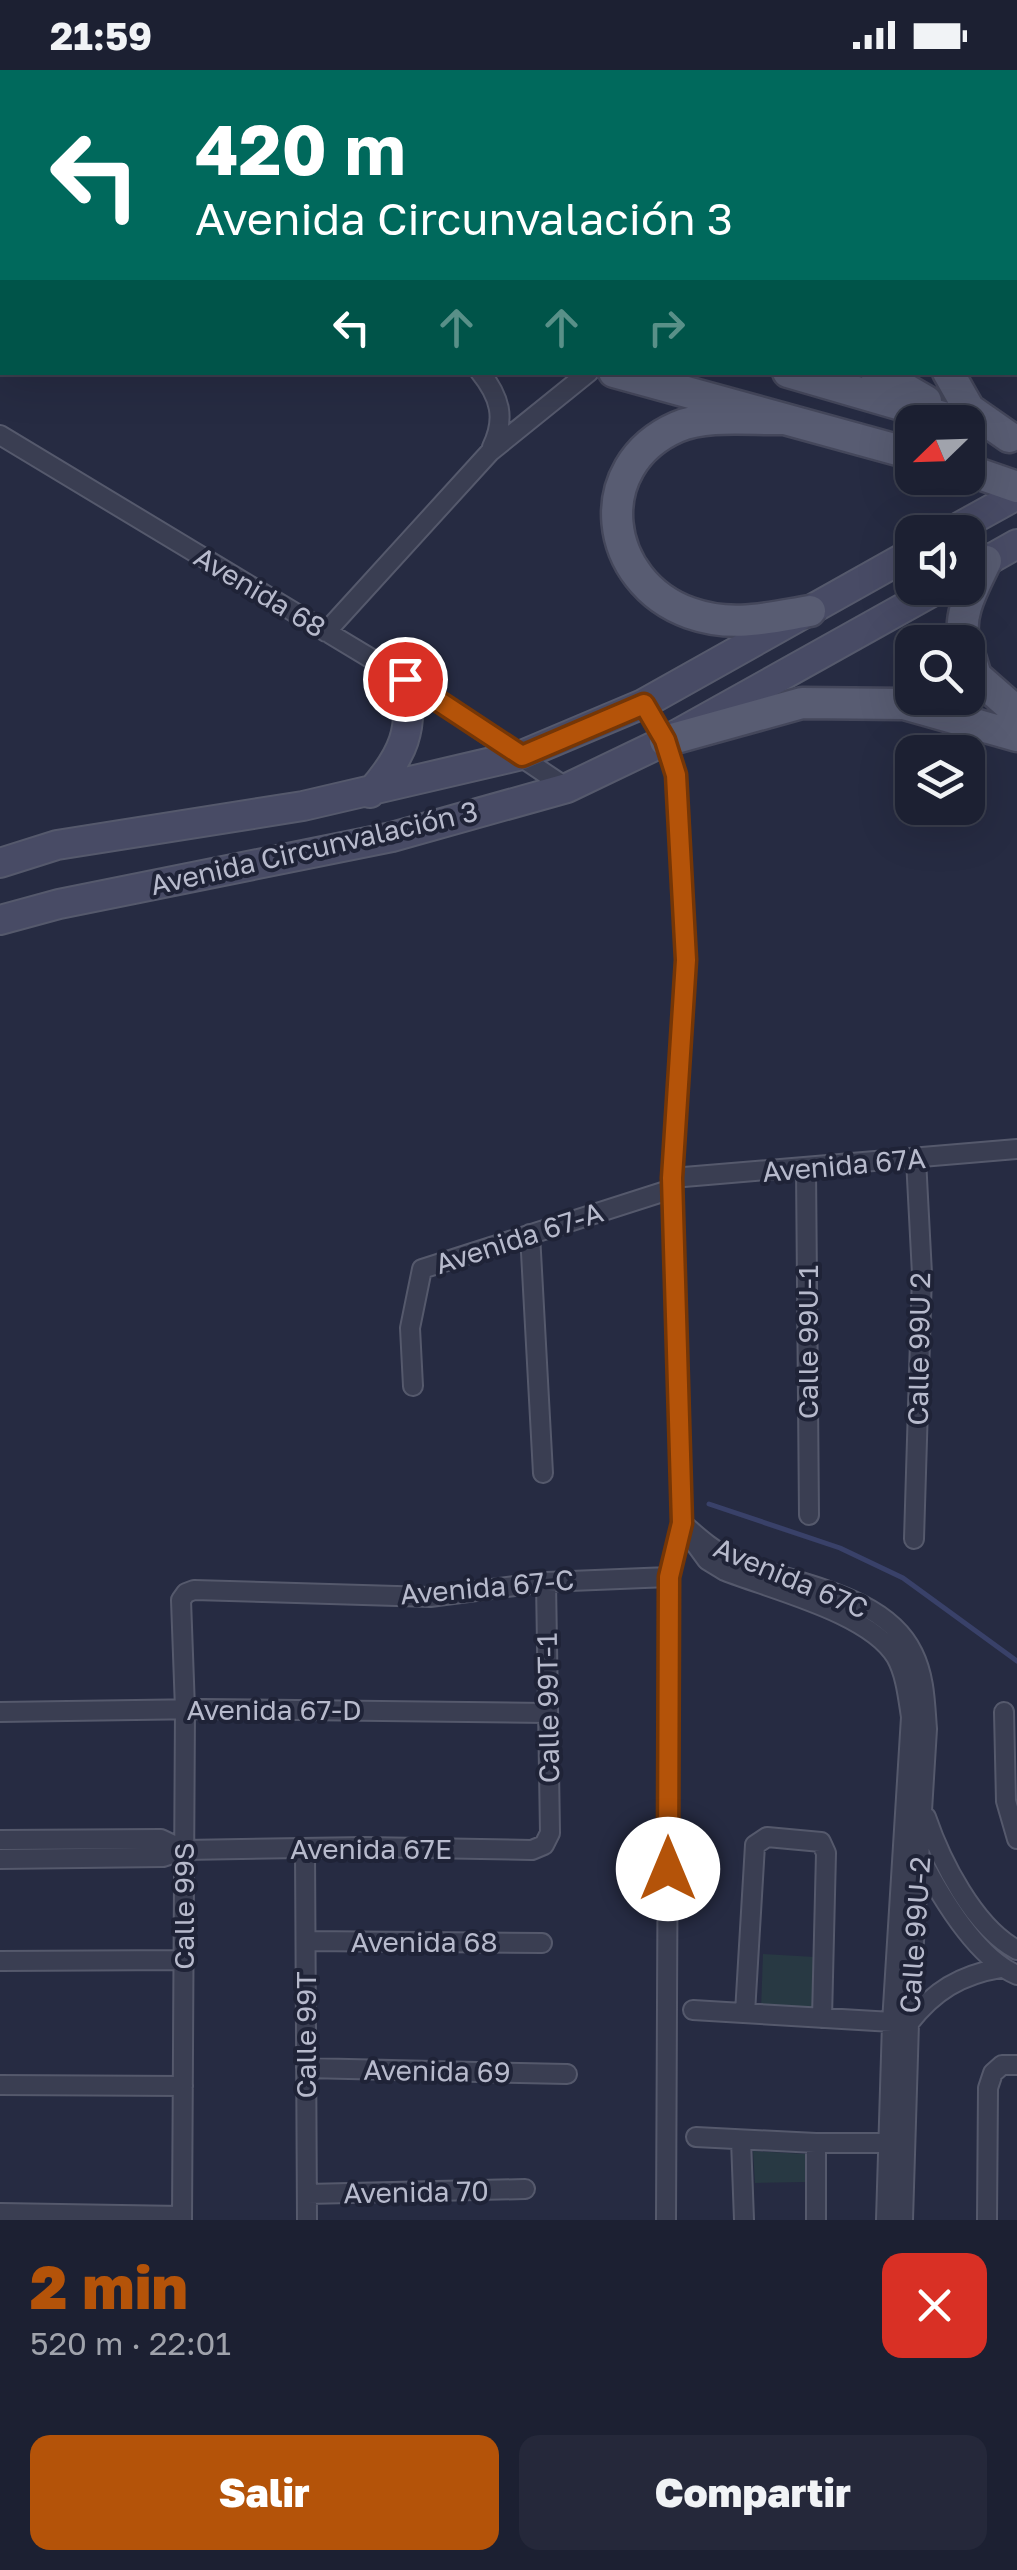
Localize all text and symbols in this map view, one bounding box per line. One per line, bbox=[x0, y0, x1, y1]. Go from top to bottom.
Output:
text: 21:59 bbox=[50, 13, 152, 58]
text: 420 m bbox=[195, 106, 406, 190]
icon: left bbox=[30, 110, 160, 240]
text: Avenida Circunvalación 3 bbox=[195, 191, 733, 245]
icon: left bbox=[324, 300, 379, 355]
icon: ahead bbox=[429, 300, 484, 355]
icon: ahead bbox=[534, 300, 589, 355]
icon: right bbox=[639, 300, 694, 355]
north arrow bbox=[895, 405, 985, 495]
map controls bbox=[895, 405, 985, 825]
button: sound bbox=[895, 515, 985, 605]
street label: Avenida 68 bbox=[189, 540, 332, 644]
button: search bbox=[895, 625, 985, 715]
pin bbox=[363, 637, 448, 722]
icon: arrive bbox=[378, 652, 433, 707]
button: layers bbox=[895, 735, 985, 825]
street label: Avenida Circunvalación 3 bbox=[147, 794, 481, 901]
street label: Avenida 67A bbox=[761, 1141, 927, 1188]
street label: Avenida 67-A bbox=[431, 1195, 607, 1280]
street label: Calle 99U-1 bbox=[791, 1265, 824, 1419]
street label: Calle 99U 2 bbox=[901, 1272, 936, 1426]
street label: Avenida 67C bbox=[709, 1530, 873, 1625]
street label: Avenida 67-C bbox=[399, 1562, 575, 1611]
street label: Calle 99T-1 bbox=[530, 1633, 565, 1783]
street label: Avenida 67-D bbox=[186, 1693, 362, 1726]
position arrow bbox=[616, 1817, 720, 1921]
street label: Avenida 67E bbox=[290, 1832, 452, 1865]
street label: Calle 99S bbox=[167, 1842, 200, 1970]
street label: Calle 99U-2 bbox=[893, 1856, 936, 2014]
street label: Avenida 68 bbox=[350, 1925, 498, 1958]
street label: Calle 99T bbox=[289, 1972, 322, 2098]
street label: Avenida 69 bbox=[363, 2053, 511, 2088]
street label: Avenida 70 bbox=[343, 2174, 489, 2209]
text: 2 min bbox=[30, 2250, 188, 2322]
button: close bbox=[882, 2253, 987, 2358]
text: 520 m · 22:01 bbox=[30, 2324, 231, 2362]
button: Salir bbox=[30, 2435, 499, 2550]
button: Compartir bbox=[519, 2435, 987, 2550]

